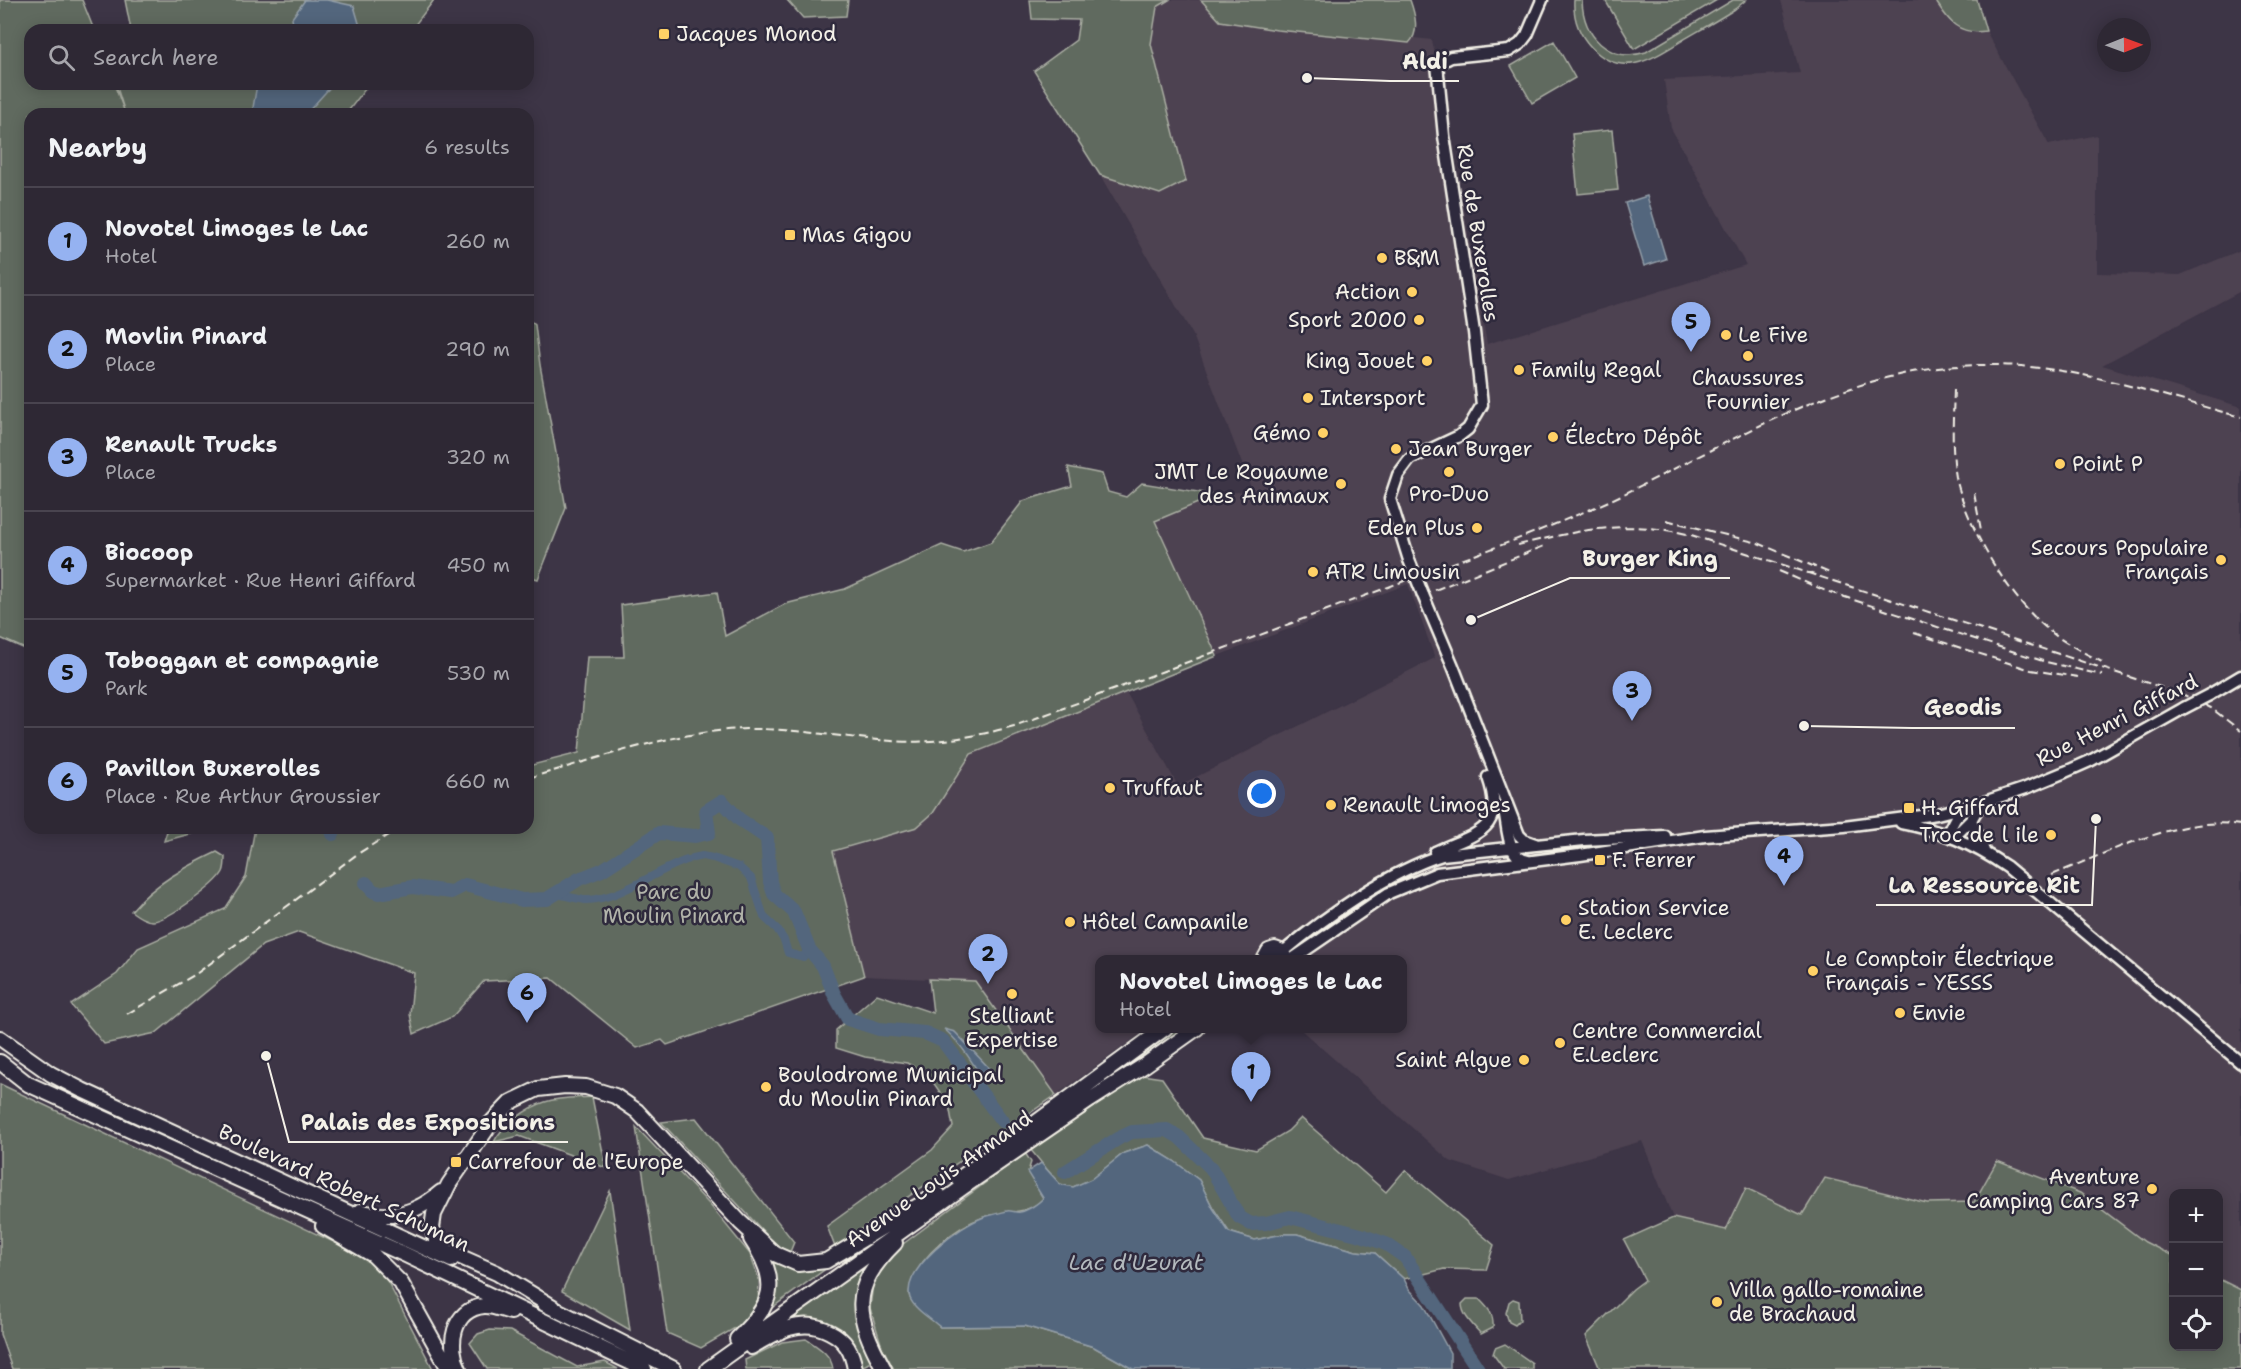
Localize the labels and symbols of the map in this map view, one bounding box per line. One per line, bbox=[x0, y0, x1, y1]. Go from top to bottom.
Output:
north arrow bbox=[2097, 18, 2151, 72]
place label: Jacques Monod bbox=[676, 20, 837, 48]
marker: Jacques Monod bbox=[657, 27, 671, 41]
callout: Aldi bbox=[1390, 41, 1459, 81]
text: Aldi bbox=[1402, 47, 1448, 76]
street label: Rue de Buxerolles bbox=[1450, 142, 1506, 324]
place label: Mas Gigou bbox=[802, 221, 912, 249]
marker: Mas Gigou bbox=[783, 228, 797, 242]
place label: B&M bbox=[1394, 244, 1440, 272]
marker: B&M bbox=[1375, 251, 1389, 265]
place label: Action bbox=[1335, 278, 1400, 306]
marker: Action bbox=[1405, 285, 1419, 299]
pin: 5 bbox=[1672, 302, 1710, 352]
place label: Sport 2000 bbox=[1288, 306, 1407, 334]
marker: Sport 2000 bbox=[1412, 313, 1426, 327]
place label: Le Five bbox=[1738, 321, 1808, 349]
marker: Le Five bbox=[1719, 328, 1733, 342]
place label: King Jouet bbox=[1305, 347, 1415, 375]
marker: Chaussures Fournier bbox=[1741, 349, 1755, 363]
marker: King Jouet bbox=[1420, 354, 1434, 368]
place label: Family Regal bbox=[1531, 356, 1662, 384]
marker: Family Regal bbox=[1512, 363, 1526, 377]
place label: Chaussures Fournier bbox=[1692, 364, 1804, 416]
place label: Intersport bbox=[1320, 384, 1426, 412]
marker: Intersport bbox=[1301, 391, 1315, 405]
place label: Gémo bbox=[1253, 419, 1311, 447]
place label: Électro Dépôt bbox=[1565, 422, 1702, 451]
marker: Gémo bbox=[1316, 426, 1330, 440]
marker: Électro Dépôt bbox=[1546, 430, 1560, 444]
place label: Jean Burger bbox=[1408, 435, 1533, 463]
marker: Jean Burger bbox=[1389, 442, 1403, 456]
place label: Point P bbox=[2072, 450, 2143, 478]
marker: Point P bbox=[2053, 457, 2067, 471]
place label: JMT Le Royaume des Animaux bbox=[1154, 458, 1329, 510]
marker: Pro-Duo bbox=[1442, 465, 1456, 479]
marker: JMT Le Royaume des Animaux bbox=[1334, 477, 1348, 491]
place label: Pro-Duo bbox=[1409, 480, 1489, 508]
place label: Eden Plus bbox=[1367, 514, 1465, 542]
marker: Eden Plus bbox=[1470, 521, 1484, 535]
place label: Secours Populaire Français bbox=[2031, 534, 2209, 586]
callout: Burger King bbox=[1570, 538, 1730, 578]
text: Burger King bbox=[1582, 544, 1718, 573]
marker: Secours Populaire Français bbox=[2214, 553, 2228, 567]
place label: ATR Limousin bbox=[1325, 558, 1460, 586]
marker: ATR Limousin bbox=[1306, 565, 1320, 579]
street label: Rue Henri Giffard bbox=[2031, 667, 2203, 773]
pin: 3 bbox=[1612, 672, 1652, 721]
callout: Geodis bbox=[1912, 688, 2015, 728]
text: Geodis bbox=[1924, 693, 2002, 722]
place label: Truffaut bbox=[1122, 774, 1203, 802]
your location bbox=[1247, 779, 1276, 808]
marker: Truffaut bbox=[1103, 781, 1117, 795]
place label: Renault Limoges bbox=[1343, 791, 1511, 819]
place label: H. Giffard bbox=[1921, 794, 2019, 822]
marker: Renault Limoges bbox=[1324, 798, 1338, 812]
marker: H. Giffard bbox=[1902, 801, 1916, 815]
place label: Troc de l ile bbox=[1919, 821, 2039, 849]
marker: Troc de l ile bbox=[2044, 828, 2058, 842]
pin: 4 bbox=[1764, 836, 1804, 886]
place label: F. Ferrer bbox=[1612, 846, 1696, 874]
marker: F. Ferrer bbox=[1593, 853, 1607, 867]
callout: La Ressource Rit bbox=[1876, 865, 2092, 905]
text: La Ressource Rit bbox=[1888, 871, 2080, 900]
park label: Parc du Moulin Pinard bbox=[603, 878, 745, 930]
place label: Station Service E. Leclerc bbox=[1578, 894, 1730, 946]
place label: Hôtel Campanile bbox=[1082, 908, 1249, 936]
marker: Station Service E. Leclerc bbox=[1559, 913, 1573, 927]
marker: Hôtel Campanile bbox=[1063, 915, 1077, 929]
pin: 2 bbox=[968, 934, 1008, 984]
place label: Le Comptoir Électrique Français - YESSS bbox=[1825, 944, 2054, 997]
marker: Le Comptoir Électrique Français - YESSS bbox=[1806, 964, 1820, 978]
pin: 6 bbox=[508, 974, 546, 1023]
marker: Stelliant Expertise bbox=[1005, 987, 1019, 1001]
place label: Envie bbox=[1912, 999, 1966, 1027]
place label: Stelliant Expertise bbox=[966, 1002, 1058, 1054]
marker: Envie bbox=[1893, 1006, 1907, 1020]
place label: Centre Commercial E.Leclerc bbox=[1572, 1017, 1762, 1069]
marker: Centre Commercial E.Leclerc bbox=[1553, 1036, 1567, 1050]
place label: Saint Algue bbox=[1395, 1046, 1512, 1074]
pin: 1 bbox=[1232, 1052, 1270, 1102]
marker: Saint Algue bbox=[1517, 1053, 1531, 1067]
place label: Boulodrome Municipal du Moulin Pinard bbox=[778, 1061, 1004, 1113]
marker: Boulodrome Municipal du Moulin Pinard bbox=[759, 1080, 773, 1094]
callout: Palais des Expositions bbox=[289, 1102, 568, 1142]
street label: Avenue Louis Armand bbox=[840, 1104, 1038, 1254]
text: Palais des Expositions bbox=[301, 1108, 555, 1137]
street label: Boulevard Robert Schuman bbox=[214, 1117, 474, 1259]
place label: Carrefour de l'Europe bbox=[468, 1148, 684, 1176]
marker: Carrefour de l'Europe bbox=[449, 1155, 463, 1169]
place label: Aventure Camping Cars 87 bbox=[1966, 1163, 2140, 1215]
marker: Aventure Camping Cars 87 bbox=[2145, 1182, 2159, 1196]
water label: Lac d'Uzurat bbox=[1069, 1248, 1204, 1277]
place label: Villa gallo-romaine de Brachaud bbox=[1729, 1276, 1924, 1328]
marker: Villa gallo-romaine de Brachaud bbox=[1710, 1295, 1724, 1309]

